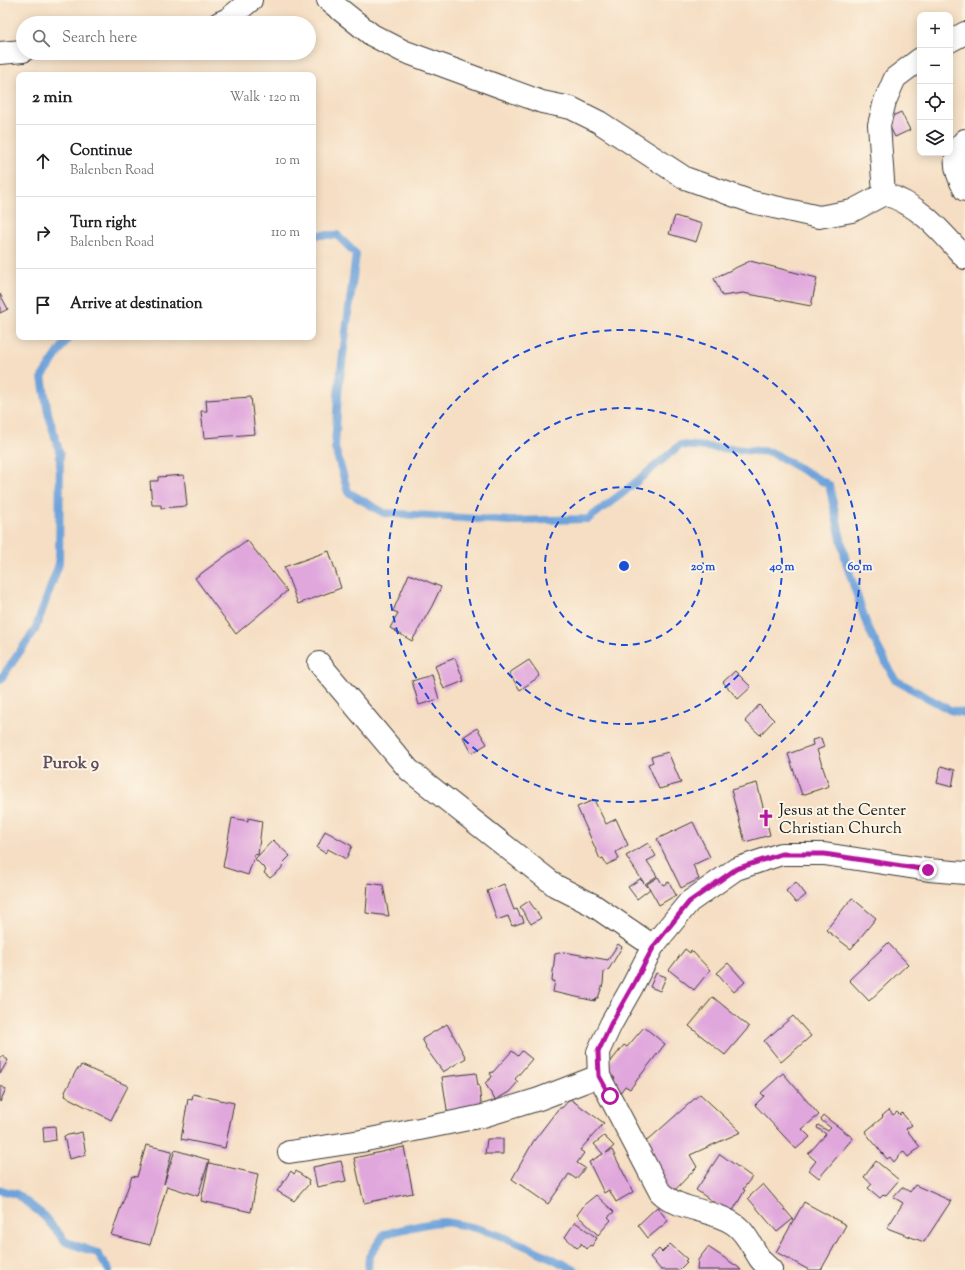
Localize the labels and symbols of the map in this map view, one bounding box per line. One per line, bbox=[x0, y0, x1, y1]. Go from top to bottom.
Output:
text: 20 m bbox=[691, 558, 715, 576]
text: 40 m bbox=[769, 558, 794, 576]
text: 60 m bbox=[848, 558, 872, 576]
centre of rings bbox=[617, 559, 631, 573]
district label: Purok 9 bbox=[43, 752, 99, 776]
place label: Jesus at the Center Christian Church bbox=[778, 800, 906, 841]
church icon: Jesus at the Center Christian Church bbox=[756, 808, 776, 828]
route end bbox=[919, 861, 937, 879]
route start bbox=[601, 1087, 619, 1105]

